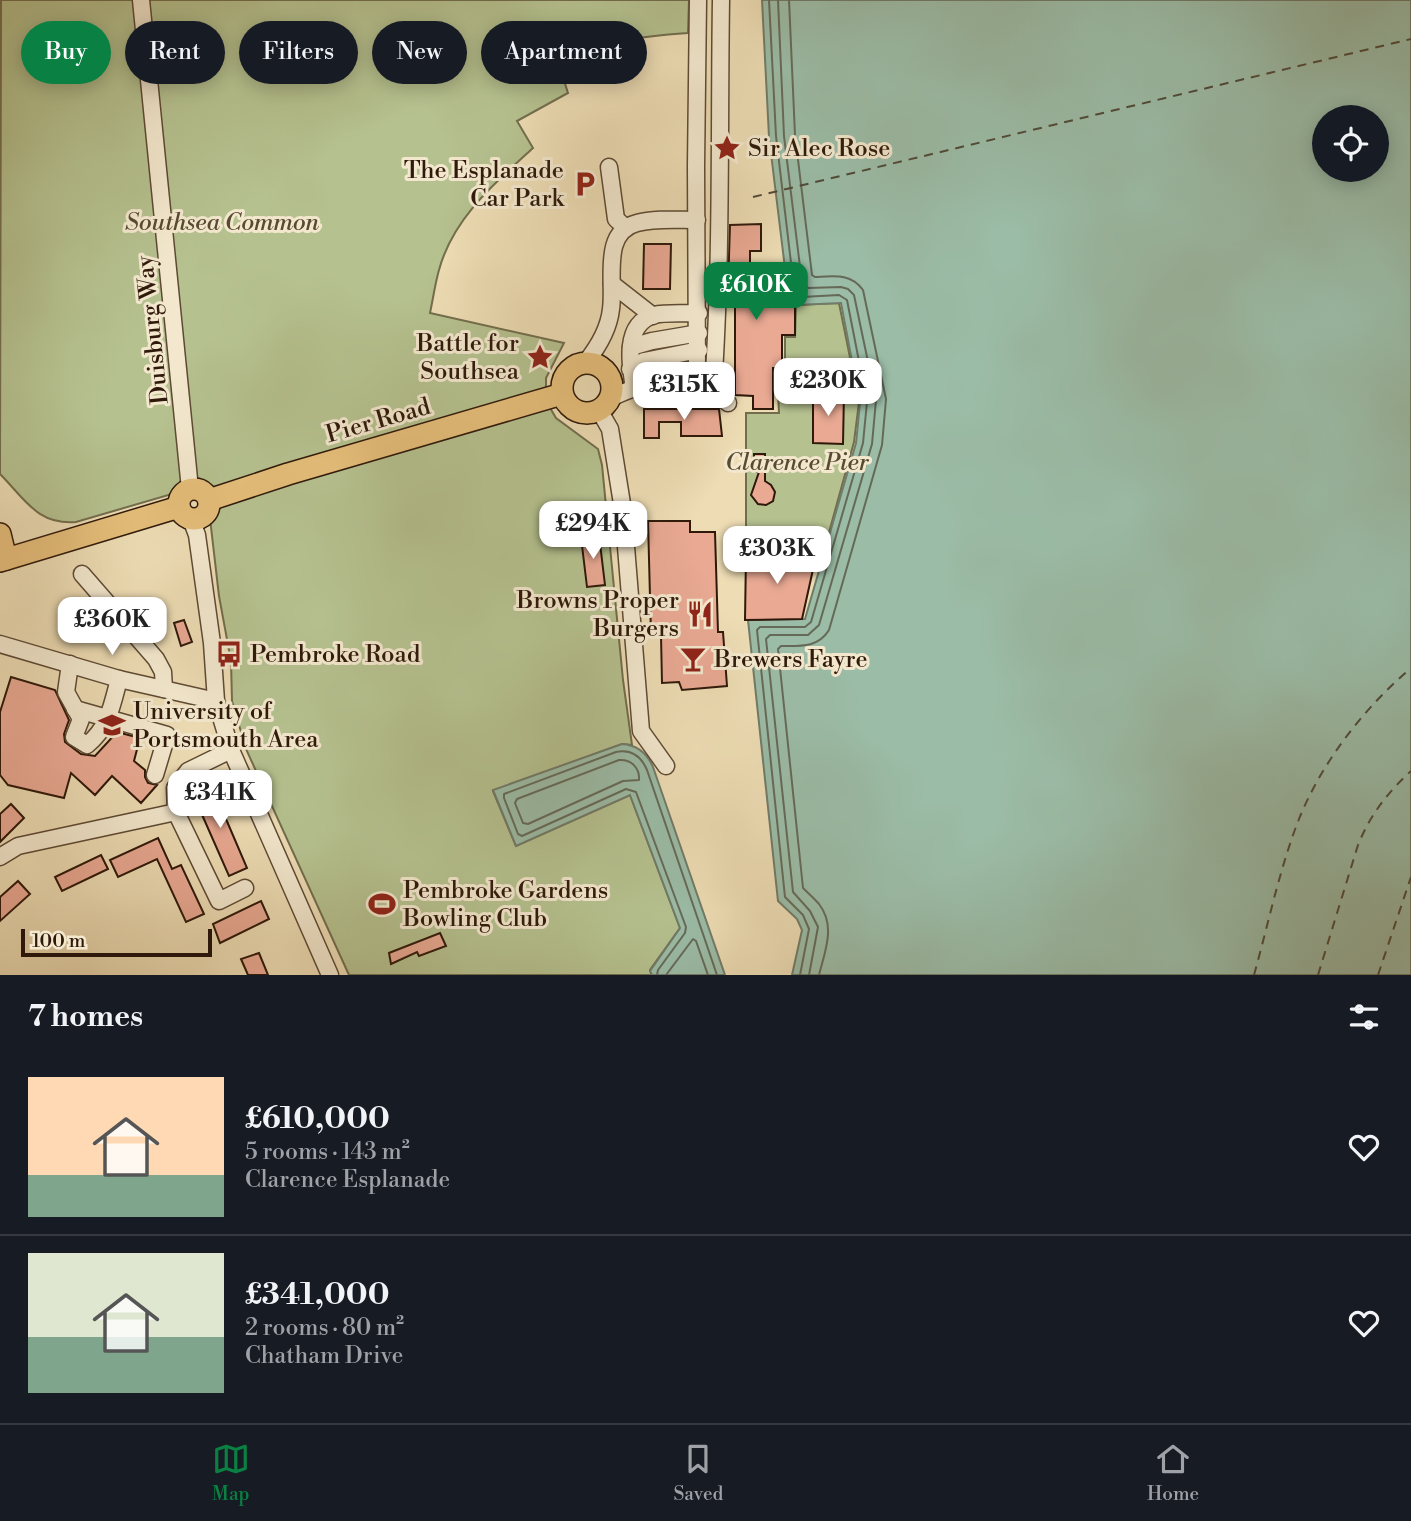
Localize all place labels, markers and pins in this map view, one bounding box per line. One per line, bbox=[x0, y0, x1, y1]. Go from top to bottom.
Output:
place icon: Sir Alec Rose bbox=[712, 133, 742, 163]
place label: Sir Alec Rose bbox=[748, 134, 890, 164]
place label: The Esplanade Car Park bbox=[404, 156, 565, 214]
parking icon: The Esplanade Car Park bbox=[570, 169, 600, 199]
pin: £610K bbox=[707, 262, 805, 322]
place label: Battle for Southsea bbox=[415, 329, 520, 387]
place icon: Battle for Southsea bbox=[525, 342, 555, 372]
pin: £230K bbox=[779, 358, 877, 418]
pin: £315K bbox=[635, 362, 733, 422]
pin: £294K bbox=[544, 502, 642, 561]
pin: £303K bbox=[728, 526, 826, 586]
place label: Browns Proper Burgers bbox=[515, 586, 679, 644]
pin: £360K bbox=[63, 598, 161, 657]
restaurant icon: Browns Proper Burgers bbox=[685, 599, 715, 629]
bus stop icon: Pembroke Road bbox=[214, 639, 244, 669]
place label: Pembroke Road bbox=[250, 640, 421, 670]
bar icon: Brewers Fayre bbox=[678, 644, 708, 674]
place label: Brewers Fayre bbox=[713, 645, 868, 675]
place label: University of Portsmouth Area bbox=[133, 697, 319, 755]
school or university icon: University of Portsmouth Area bbox=[97, 710, 127, 740]
pin: £341K bbox=[171, 770, 269, 830]
place label: Pembroke Gardens Bowling Club bbox=[402, 876, 608, 934]
sports icon: Pembroke Gardens Bowling Club bbox=[367, 889, 397, 919]

